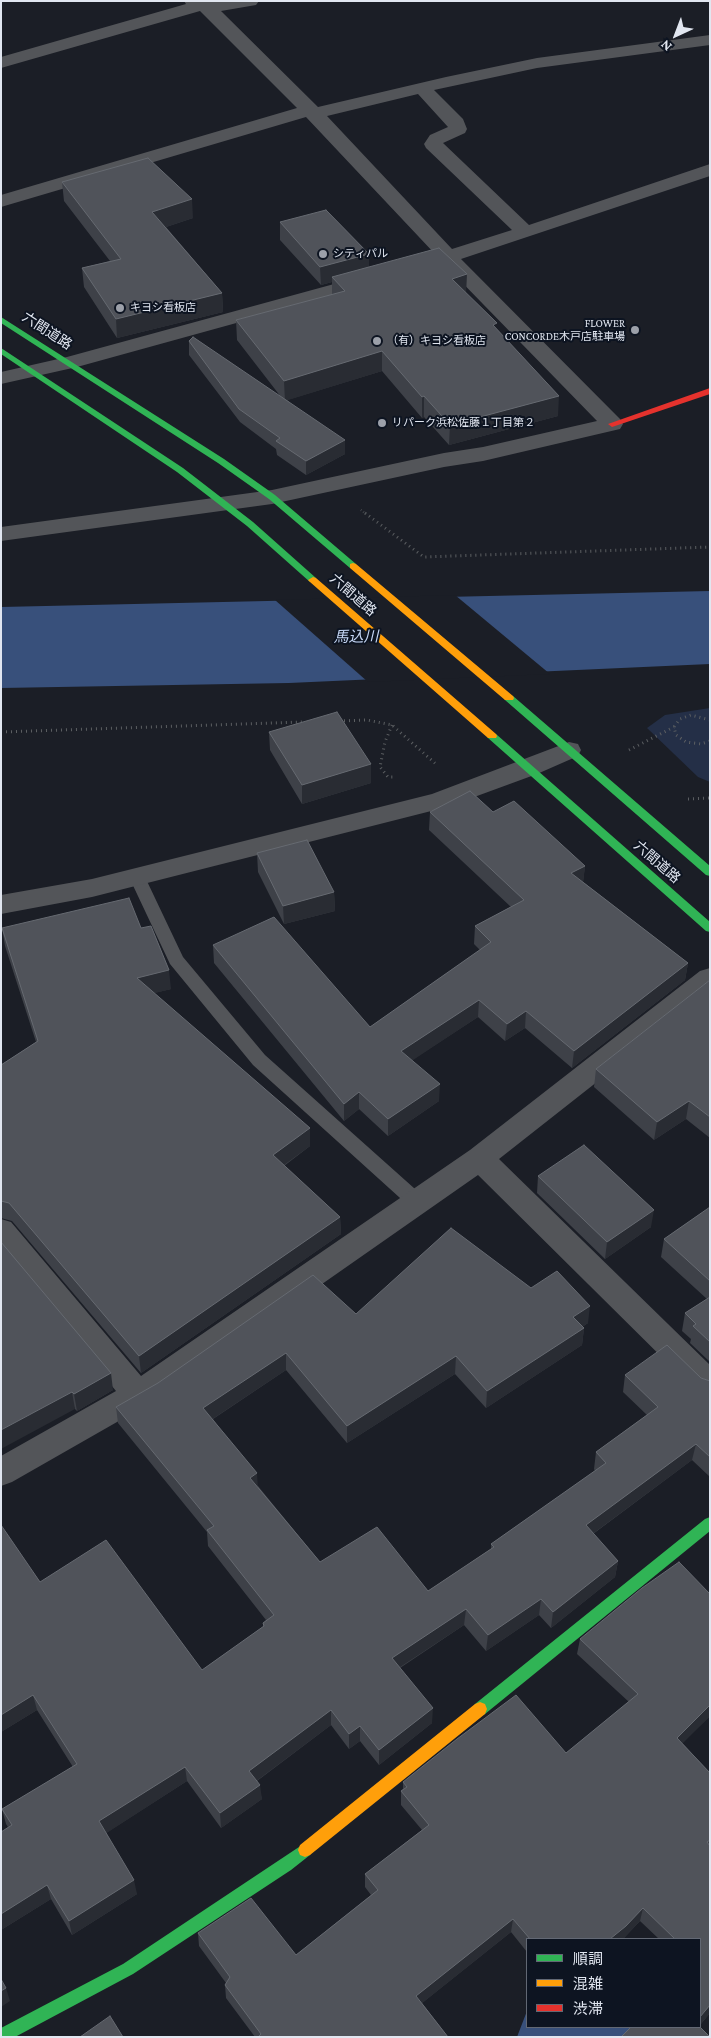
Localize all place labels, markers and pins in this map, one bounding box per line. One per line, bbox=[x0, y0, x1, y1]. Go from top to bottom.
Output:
place label: シティパル bbox=[333, 247, 388, 261]
marker: シティパル bbox=[317, 248, 329, 260]
place label: キヨシ看板店 bbox=[130, 301, 196, 315]
marker: キヨシ看板店 bbox=[114, 302, 126, 314]
place label: FLOWER CONCORDE木戸店駐車場 bbox=[505, 317, 625, 343]
marker: FLOWER CONCORDE木戸店駐車場 bbox=[629, 324, 641, 336]
place label: （有）キヨシ看板店 bbox=[387, 334, 486, 348]
marker: （有）キヨシ看板店 bbox=[371, 335, 383, 347]
place label: リパーク浜松佐藤１丁目第２ bbox=[392, 416, 535, 430]
marker: リパーク浜松佐藤１丁目第２ bbox=[376, 417, 388, 429]

